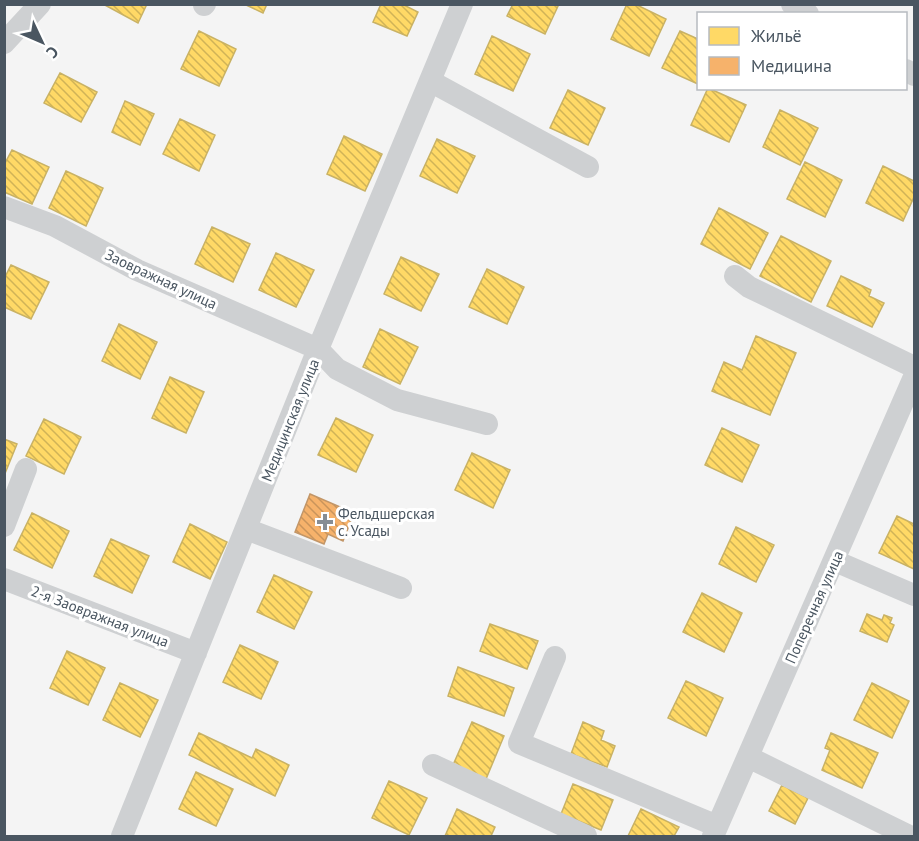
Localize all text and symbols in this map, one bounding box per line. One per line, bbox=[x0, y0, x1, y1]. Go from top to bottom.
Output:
north arrow bbox=[12, 12, 72, 72]
legend bbox=[697, 12, 907, 90]
text: Жильё bbox=[750, 24, 802, 47]
text: С bbox=[42, 42, 63, 63]
text: Медицина bbox=[751, 54, 832, 77]
street label: Заовражная улица bbox=[102, 245, 220, 313]
street label: Медицинская улица bbox=[257, 356, 323, 484]
place label: Фельдшерская с. Усады bbox=[338, 504, 435, 540]
marker: Фельдшерская с. Усады bbox=[316, 513, 334, 531]
street label: Поперечная улица bbox=[781, 548, 847, 666]
street label: 2-я Заовражная улица bbox=[28, 581, 172, 651]

